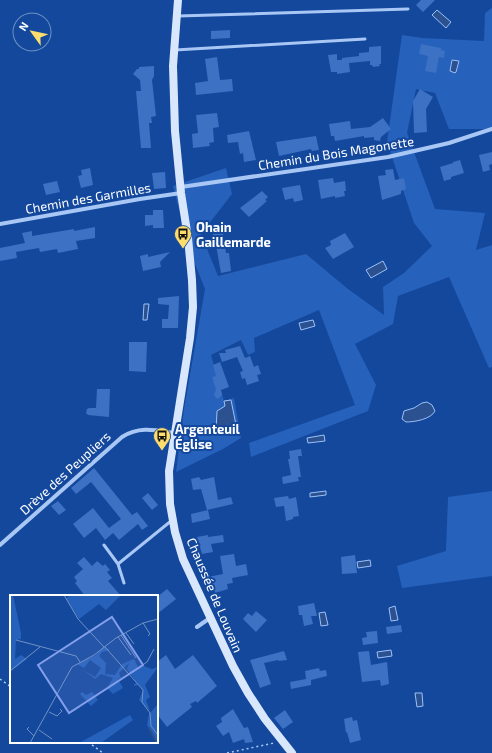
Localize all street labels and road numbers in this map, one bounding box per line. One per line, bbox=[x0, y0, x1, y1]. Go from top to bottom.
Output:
street label: Chemin du Bois Magonette bbox=[257, 133, 415, 173]
street label: Chemin des Garmilles bbox=[24, 179, 152, 217]
street label: Drève des Peupliers bbox=[16, 428, 114, 518]
street label: Chaussée de Louvain bbox=[184, 535, 246, 655]

